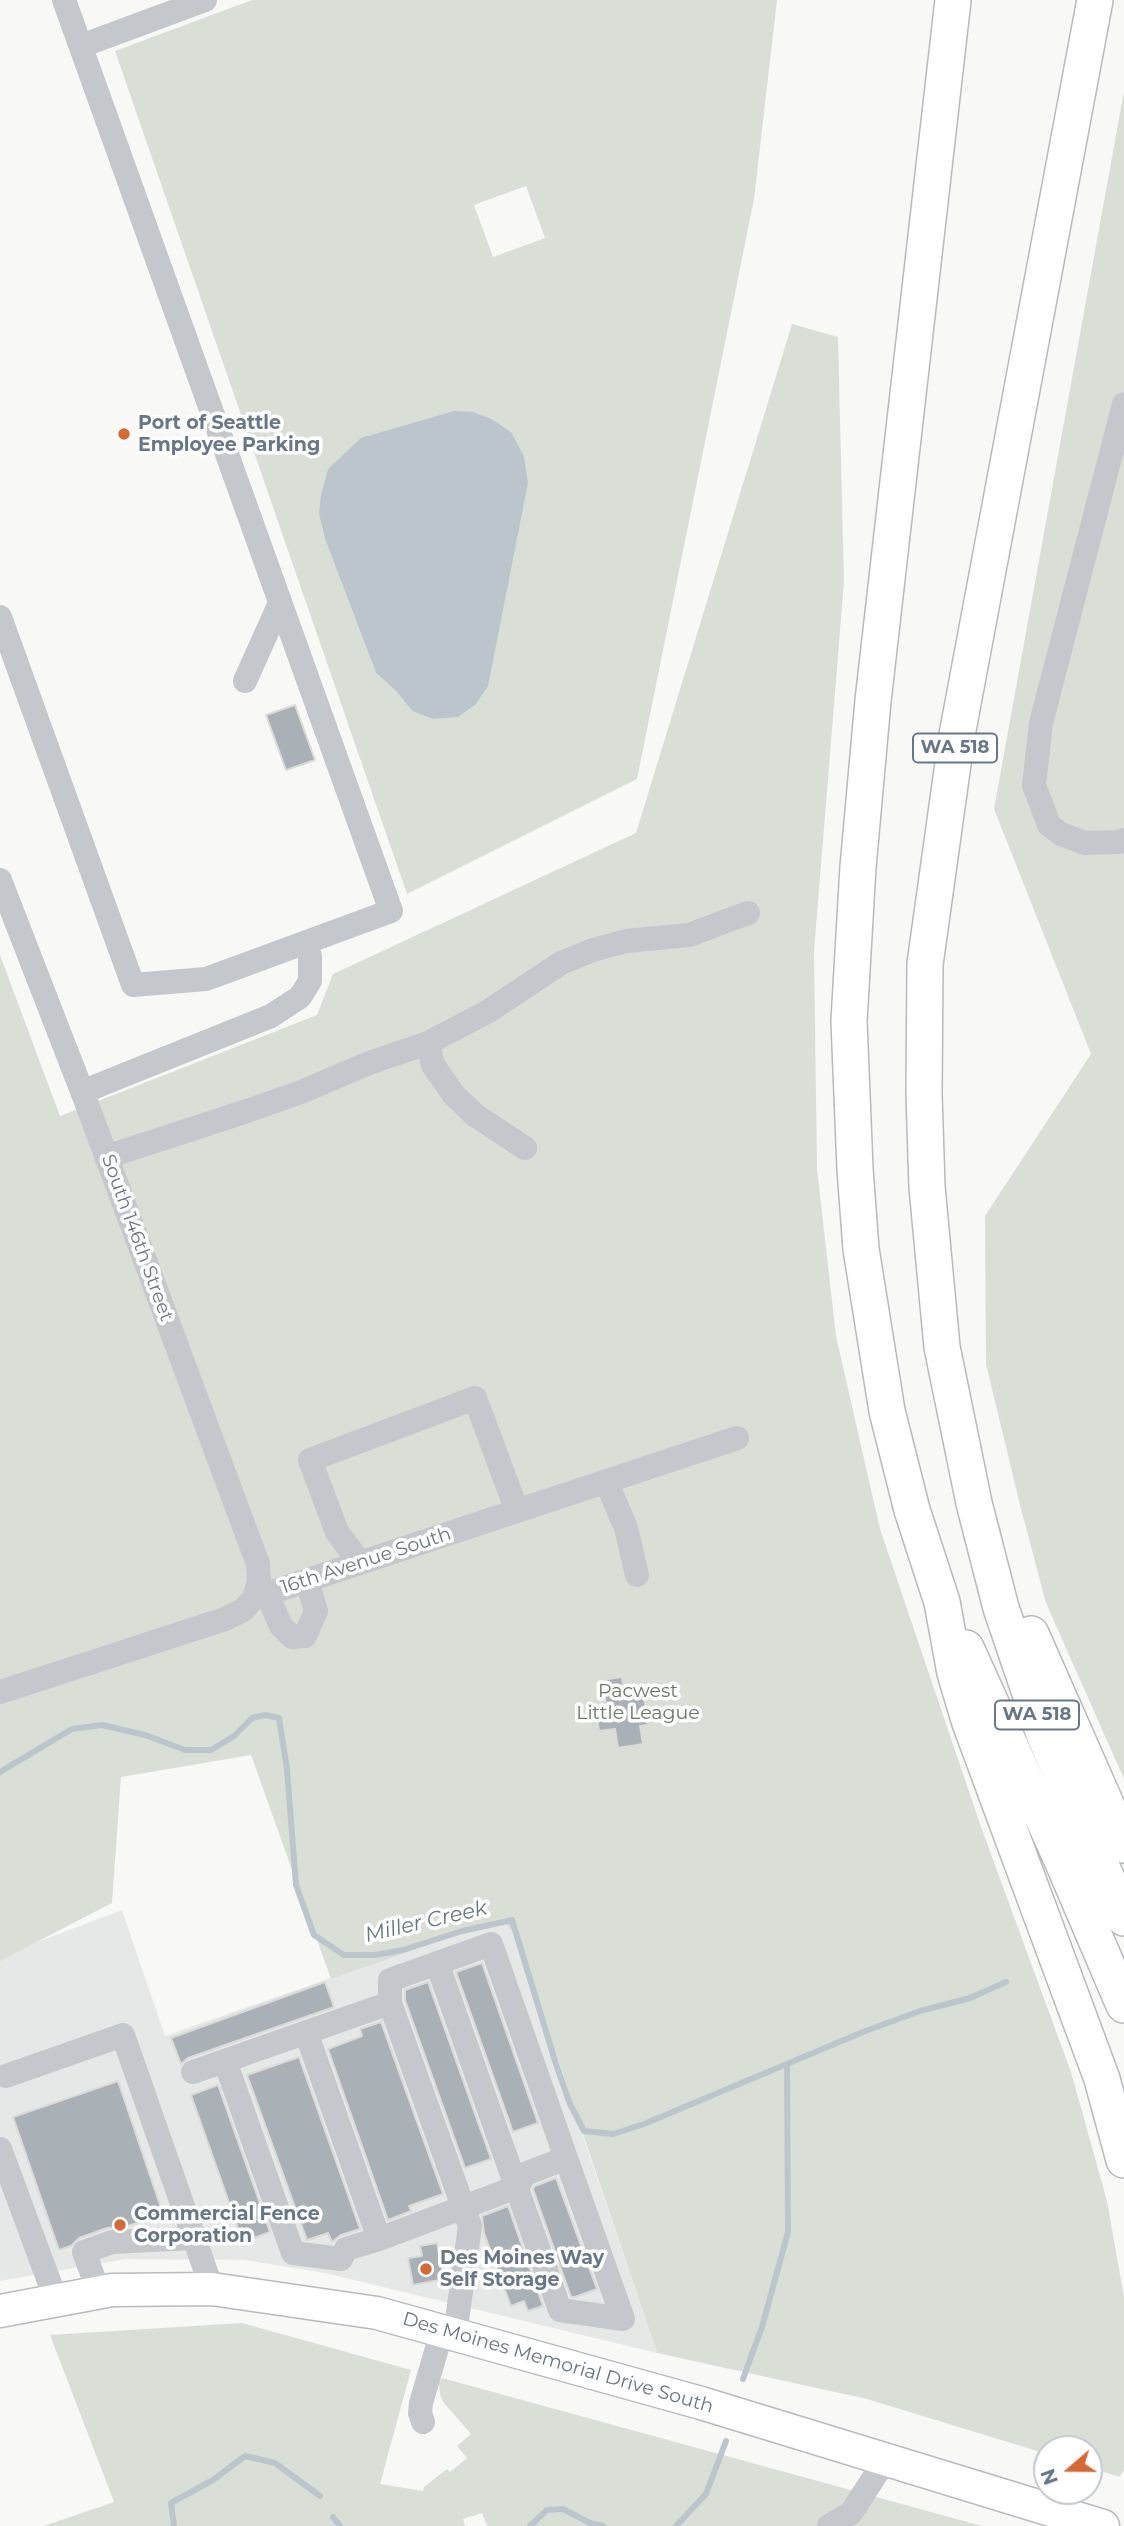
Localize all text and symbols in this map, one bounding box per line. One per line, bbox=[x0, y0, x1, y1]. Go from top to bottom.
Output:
place label: Port of Seattle Employee Parking bbox=[138, 412, 320, 456]
marker: Port of Seattle Employee Parking bbox=[116, 426, 132, 442]
road number: WA 518 bbox=[913, 734, 997, 762]
street label: South 146th Street bbox=[96, 1151, 178, 1325]
street label: 16th Avenue South bbox=[278, 1523, 454, 1599]
park label: Pacwest Little League bbox=[576, 1680, 700, 1724]
road number: WA 518 bbox=[995, 1700, 1079, 1730]
water label: Miller Creek bbox=[362, 1896, 490, 1948]
place label: Commercial Fence Corporation bbox=[134, 2203, 320, 2247]
marker: Commercial Fence Corporation bbox=[112, 2217, 128, 2233]
place label: Des Moines Way Self Storage bbox=[440, 2247, 604, 2291]
marker: Des Moines Way Self Storage bbox=[418, 2261, 434, 2277]
street label: Des Moines Memorial Drive South bbox=[400, 2308, 716, 2418]
north arrow bbox=[1033, 2435, 1103, 2505]
text: N bbox=[1036, 2466, 1063, 2488]

